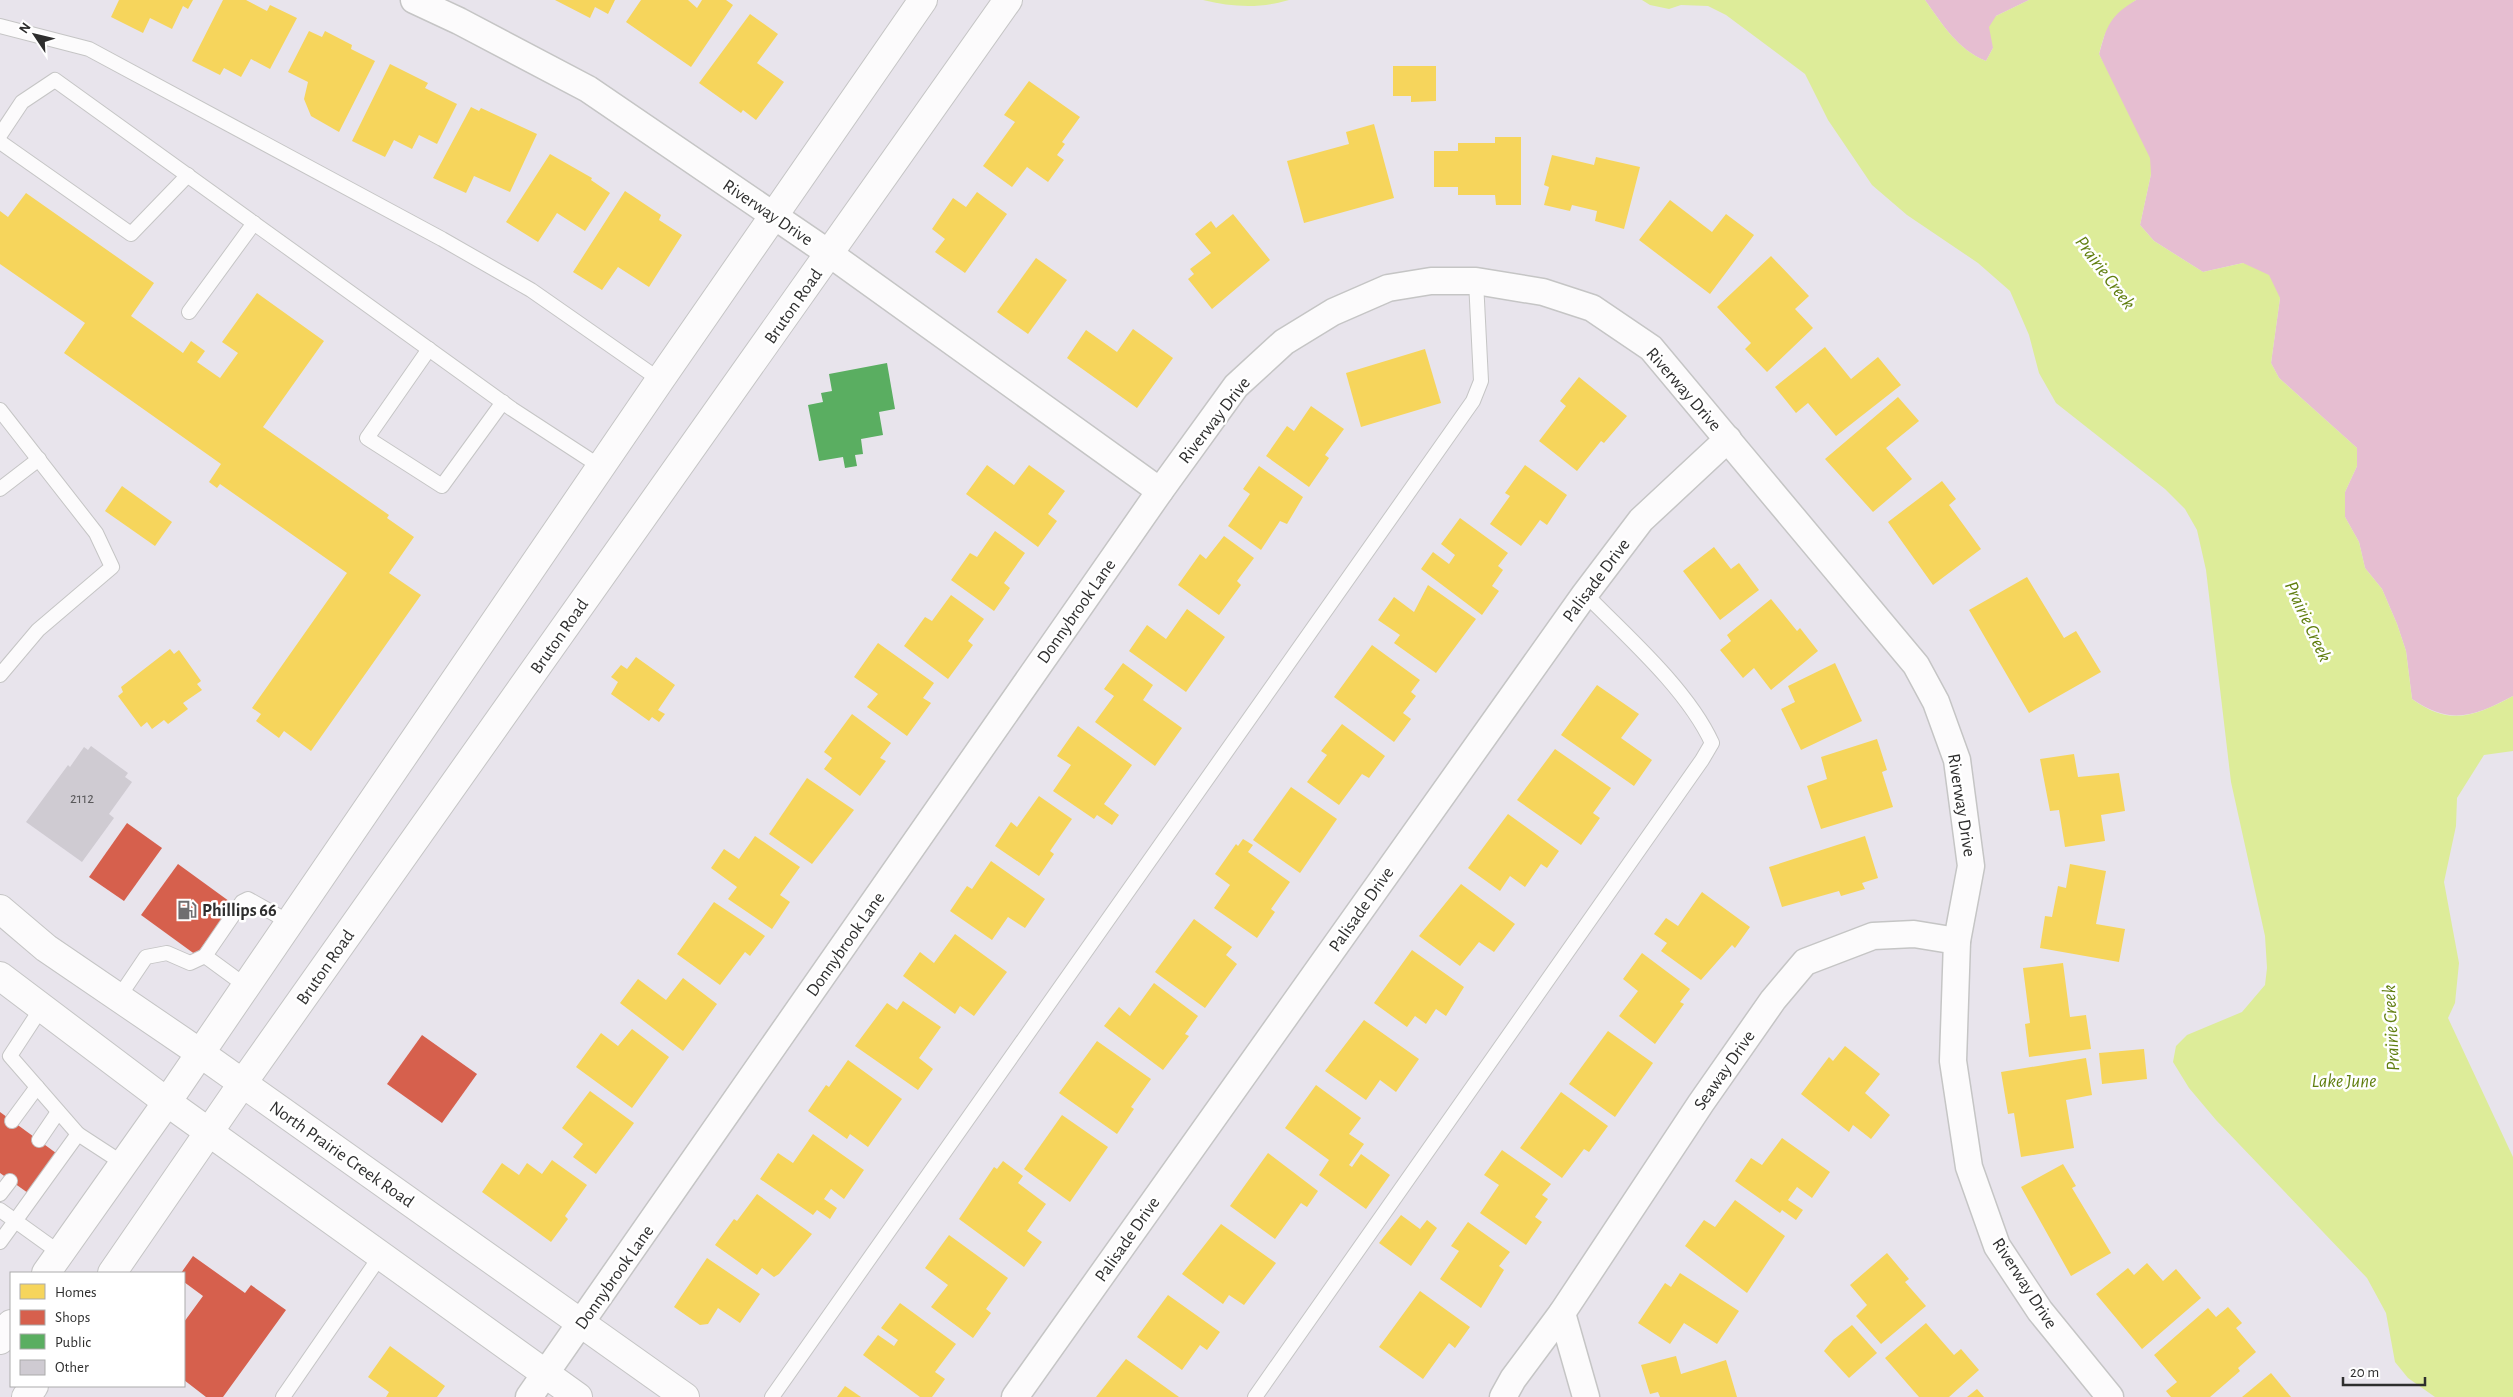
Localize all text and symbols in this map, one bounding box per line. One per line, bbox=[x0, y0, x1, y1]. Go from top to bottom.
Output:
north arrow bbox=[10, 10, 60, 60]
text: N bbox=[17, 20, 34, 36]
street label: Riverway Drive bbox=[719, 176, 816, 249]
water label: Prairie Creek bbox=[2071, 233, 2139, 313]
street label: Bruton Road bbox=[762, 266, 826, 347]
street label: Riverway Drive bbox=[1642, 344, 1724, 435]
street label: Riverway Drive bbox=[1176, 374, 1254, 467]
street label: Palisade Drive bbox=[1560, 536, 1634, 626]
street label: Donnybrook Lane bbox=[1034, 556, 1119, 667]
water label: Prairie Creek bbox=[2281, 578, 2335, 665]
street label: Bruton Road bbox=[528, 596, 592, 677]
street label: Riverway Drive bbox=[1944, 752, 1978, 858]
house number: 2112 bbox=[70, 791, 94, 806]
street label: Palisade Drive bbox=[1326, 864, 1398, 955]
street label: Donnybrook Lane bbox=[803, 889, 888, 1000]
fuel station icon: Phillips 66 bbox=[176, 899, 198, 921]
place label: Phillips 66 bbox=[202, 902, 277, 920]
street label: Bruton Road bbox=[294, 927, 358, 1008]
water label: Prairie Creek bbox=[2380, 984, 2403, 1072]
street label: Seaway Drive bbox=[1691, 1028, 1759, 1114]
water label: Lake June bbox=[2312, 1072, 2376, 1091]
street label: North Prairie Creek Road bbox=[266, 1098, 417, 1211]
street label: Palisade Drive bbox=[1092, 1194, 1164, 1285]
street label: Donnybrook Lane bbox=[572, 1222, 657, 1333]
street label: Riverway Drive bbox=[1988, 1235, 2060, 1332]
legend bbox=[10, 1272, 185, 1387]
text: Homes bbox=[55, 1285, 97, 1300]
text: Shops bbox=[55, 1310, 90, 1325]
text: Public bbox=[55, 1335, 91, 1350]
scale bar bbox=[2343, 1354, 2426, 1386]
text: Other bbox=[55, 1360, 89, 1375]
text: 20 m bbox=[2350, 1365, 2379, 1380]

